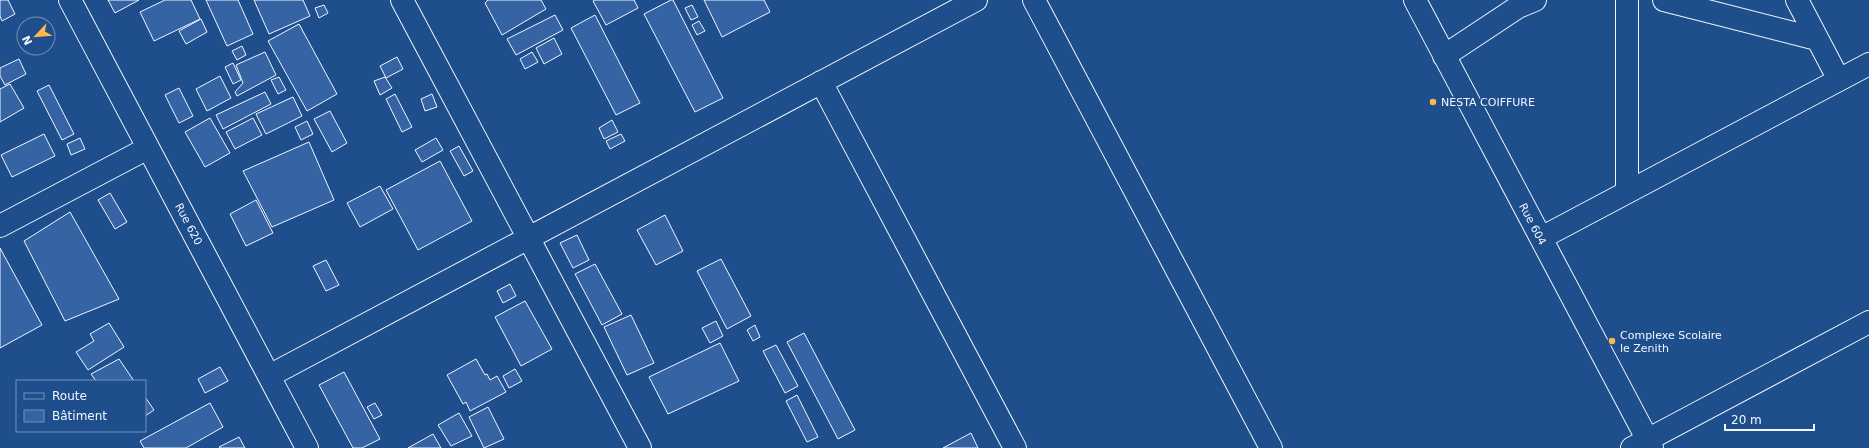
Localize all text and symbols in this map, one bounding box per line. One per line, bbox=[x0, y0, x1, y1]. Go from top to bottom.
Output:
north arrow bbox=[16, 16, 56, 56]
text: N bbox=[20, 33, 35, 47]
place label: NESTA COIFFURE bbox=[1441, 96, 1535, 109]
marker: NESTA COIFFURE bbox=[1428, 97, 1438, 107]
street label: Rue 620 bbox=[172, 201, 205, 247]
street label: Rue 604 bbox=[1516, 201, 1549, 247]
place label: Complexe Scolaire le Zenith bbox=[1620, 329, 1722, 355]
marker: Complexe Scolaire le Zenith bbox=[1607, 336, 1617, 346]
legend bbox=[16, 380, 146, 432]
text: Route bbox=[52, 389, 87, 403]
scale bar bbox=[1725, 406, 1814, 432]
text: Bâtiment bbox=[52, 409, 107, 423]
text: 20 m bbox=[1731, 413, 1762, 427]

